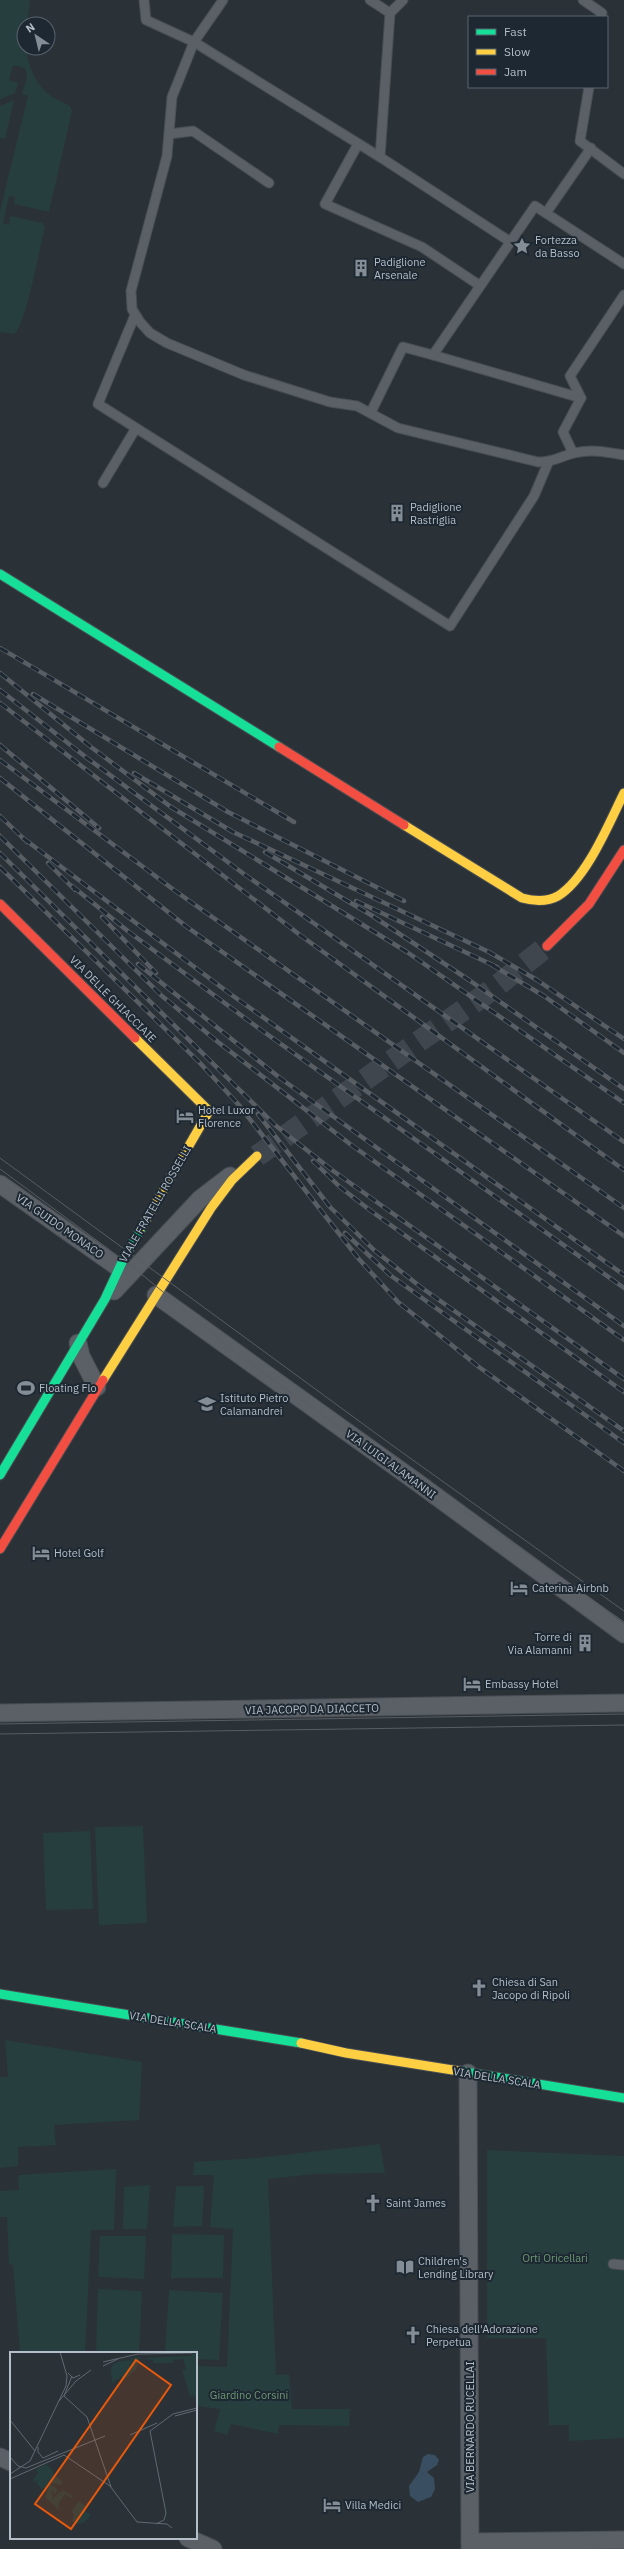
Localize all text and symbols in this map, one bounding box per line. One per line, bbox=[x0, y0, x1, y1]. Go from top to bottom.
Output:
north arrow bbox=[16, 16, 56, 56]
legend bbox=[468, 16, 608, 88]
text: N bbox=[23, 20, 38, 36]
text: Fast bbox=[504, 24, 527, 39]
text: Slow bbox=[504, 44, 530, 59]
text: Jam bbox=[504, 64, 527, 79]
place label: Fortezza da Basso bbox=[535, 233, 580, 260]
place icon: Fortezza da Basso bbox=[512, 236, 532, 256]
place label: Padiglione Arsenale bbox=[374, 255, 426, 282]
building icon: Padiglione Arsenale bbox=[351, 258, 371, 278]
place label: Padiglione Rastriglia bbox=[410, 500, 462, 527]
building icon: Padiglione Rastriglia bbox=[387, 503, 407, 523]
street label: VIA DELLE GHIACCIAIE bbox=[67, 953, 159, 1045]
place label: Hotel Luxor Florence bbox=[198, 1103, 255, 1130]
hotel icon: Hotel Luxor Florence bbox=[175, 1106, 195, 1126]
street label: VIALE FRATELLI ROSSELLI bbox=[116, 1143, 194, 1265]
street label: VIA GUIDO MONACO bbox=[13, 1190, 107, 1262]
sports icon: Floating Flo bbox=[16, 1378, 36, 1398]
place label: Floating Flo bbox=[39, 1381, 97, 1395]
place label: Istituto Pietro Calamandrei bbox=[220, 1391, 288, 1418]
school or university icon: Istituto Pietro Calamandrei bbox=[197, 1394, 217, 1414]
street label: VIA LUIGI ALAMANNI bbox=[343, 1427, 439, 1501]
hotel icon: Hotel Golf bbox=[31, 1543, 51, 1563]
place label: Hotel Golf bbox=[54, 1546, 104, 1560]
hotel icon: Caterina Airbnb bbox=[509, 1578, 529, 1598]
place label: Caterina Airbnb bbox=[532, 1581, 609, 1595]
place label: Torre di Via Alamanni bbox=[507, 1630, 572, 1657]
building icon: Torre di Via Alamanni bbox=[575, 1633, 595, 1653]
hotel icon: Embassy Hotel bbox=[462, 1674, 482, 1694]
place label: Embassy Hotel bbox=[485, 1677, 559, 1691]
street label: VIA JACOPO DA DIACCETO bbox=[245, 1701, 379, 1717]
place label: Chiesa di San Jacopo di Ripoli bbox=[492, 1975, 570, 2002]
church icon: Chiesa di San Jacopo di Ripoli bbox=[469, 1978, 489, 1998]
street label: VIA DELLA SCALA bbox=[128, 2008, 218, 2036]
street label: VIA DELLA SCALA bbox=[452, 2064, 542, 2092]
church icon: Saint James bbox=[363, 2193, 383, 2213]
place label: Saint James bbox=[386, 2196, 446, 2210]
park label: Orti Oricellari bbox=[522, 2251, 588, 2265]
place label: Children's Lending Library bbox=[418, 2254, 494, 2281]
library icon: Children's Lending Library bbox=[395, 2257, 415, 2277]
place label: Chiesa dell'Adorazione Perpetua bbox=[426, 2322, 538, 2349]
church icon: Chiesa dell'Adorazione Perpetua bbox=[403, 2325, 423, 2345]
inset map bbox=[10, 2352, 197, 2539]
street label: VIA BERNARDO RUCELLAI bbox=[463, 2361, 477, 2493]
park label: Giardino Corsini bbox=[210, 2388, 288, 2402]
hotel icon: Villa Medici bbox=[322, 2495, 342, 2515]
place label: Villa Medici bbox=[345, 2498, 401, 2512]

